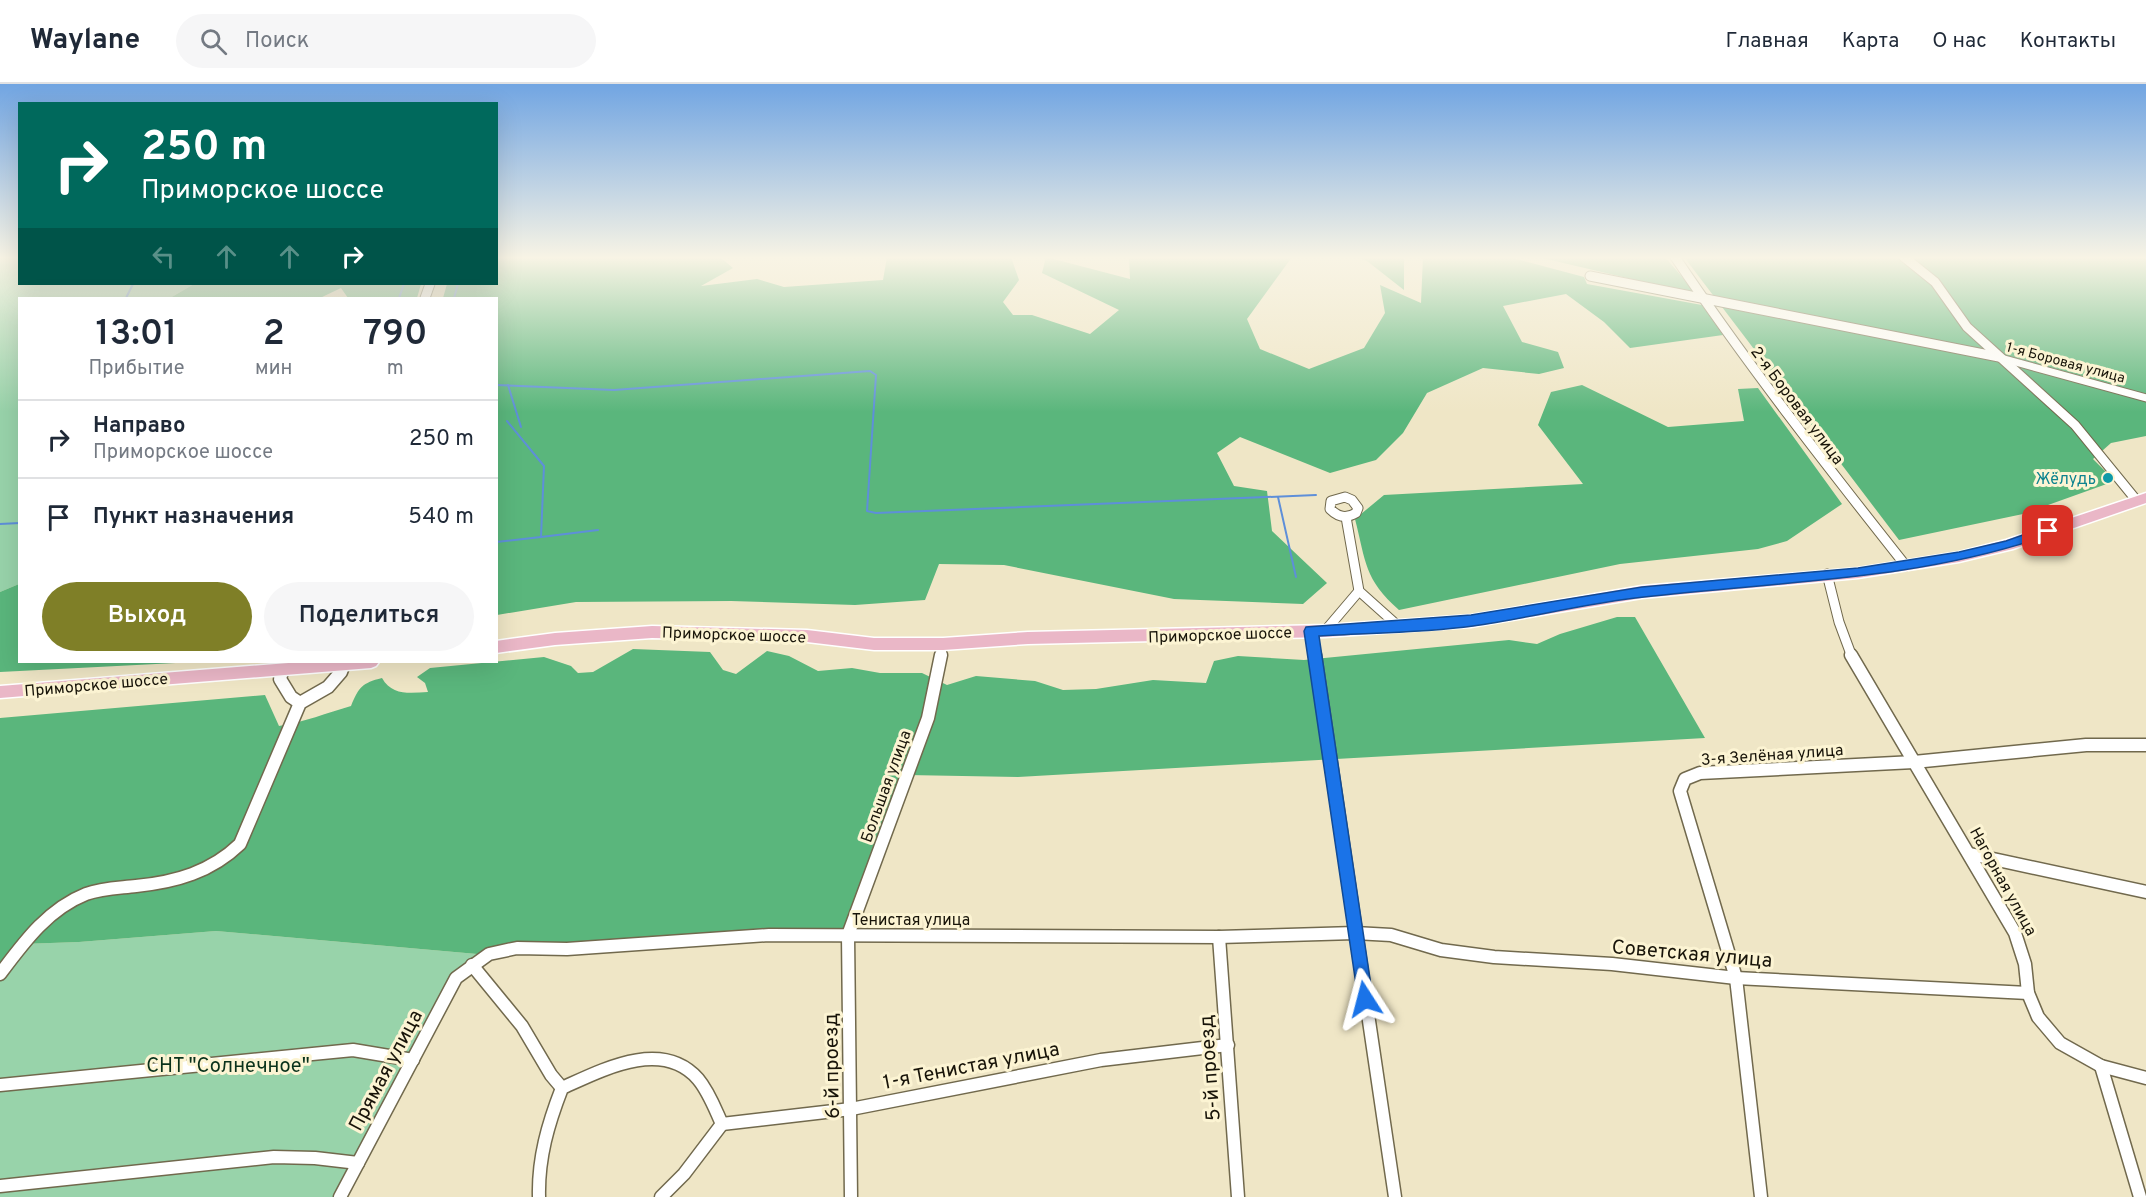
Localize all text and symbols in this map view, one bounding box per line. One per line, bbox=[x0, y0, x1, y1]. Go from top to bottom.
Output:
search box bbox=[176, 14, 596, 68]
text: Waylane bbox=[30, 23, 140, 59]
icon: search bbox=[197, 25, 230, 58]
text: Поиск bbox=[245, 28, 309, 55]
text: Главная bbox=[1725, 28, 1809, 55]
text: Карта bbox=[1842, 28, 1899, 55]
text: О нас bbox=[1932, 28, 1987, 55]
text: Контакты bbox=[2020, 28, 2116, 55]
text: 250 m bbox=[141, 122, 267, 175]
icon: right bbox=[42, 126, 120, 204]
text: Приморское шоссе bbox=[141, 174, 384, 208]
icon: left bbox=[147, 240, 180, 273]
icon: ahead bbox=[210, 240, 243, 273]
icon: ahead bbox=[273, 240, 306, 273]
icon: right bbox=[336, 240, 369, 273]
text: 13:01 bbox=[96, 312, 177, 358]
text: 2 bbox=[263, 312, 285, 358]
text: 790 bbox=[363, 312, 427, 358]
street label: 1-я Боровая улица bbox=[2004, 339, 2127, 387]
street label: 2-я Боровая улица bbox=[1745, 343, 1847, 469]
text: Прибытие bbox=[89, 356, 184, 382]
text: мин bbox=[255, 356, 292, 382]
text: m bbox=[387, 356, 404, 382]
text: Направо bbox=[93, 413, 185, 440]
icon: right bbox=[42, 423, 75, 456]
text: 250 m bbox=[409, 426, 474, 453]
text: Приморское шоссе bbox=[93, 440, 273, 466]
place label: Жёлудь bbox=[2035, 470, 2096, 490]
marker: Жёлудь bbox=[2101, 471, 2115, 485]
icon: arrive bbox=[42, 501, 75, 534]
text: Пункт назначения bbox=[93, 504, 294, 531]
text: 540 m bbox=[408, 504, 474, 531]
pin bbox=[2022, 505, 2073, 556]
icon: arrive bbox=[2031, 514, 2064, 547]
button: Выход bbox=[42, 582, 252, 651]
button: Поделиться bbox=[264, 582, 474, 651]
street label: Приморское шоссе bbox=[662, 623, 806, 649]
street label: Приморское шоссе bbox=[1148, 623, 1292, 649]
street label: Приморское шоссе bbox=[24, 670, 169, 702]
street label: Большая улица bbox=[857, 728, 916, 846]
street label: 3-я Зелёная улица bbox=[1700, 741, 1844, 771]
street label: Нагорная улица bbox=[1964, 824, 2040, 940]
street label: Тенистая улица bbox=[852, 911, 970, 931]
street label: Советская улица bbox=[1610, 935, 1773, 975]
position arrow bbox=[1333, 967, 1397, 1031]
street label: Прямая улица bbox=[344, 1006, 430, 1136]
street label: 6-й проезд bbox=[819, 1013, 847, 1119]
street label: 5-й проезд bbox=[1194, 1014, 1228, 1122]
street label: 1-я Тенистая улица bbox=[881, 1037, 1062, 1097]
park label: СНТ "Солнечное" bbox=[146, 1054, 310, 1080]

